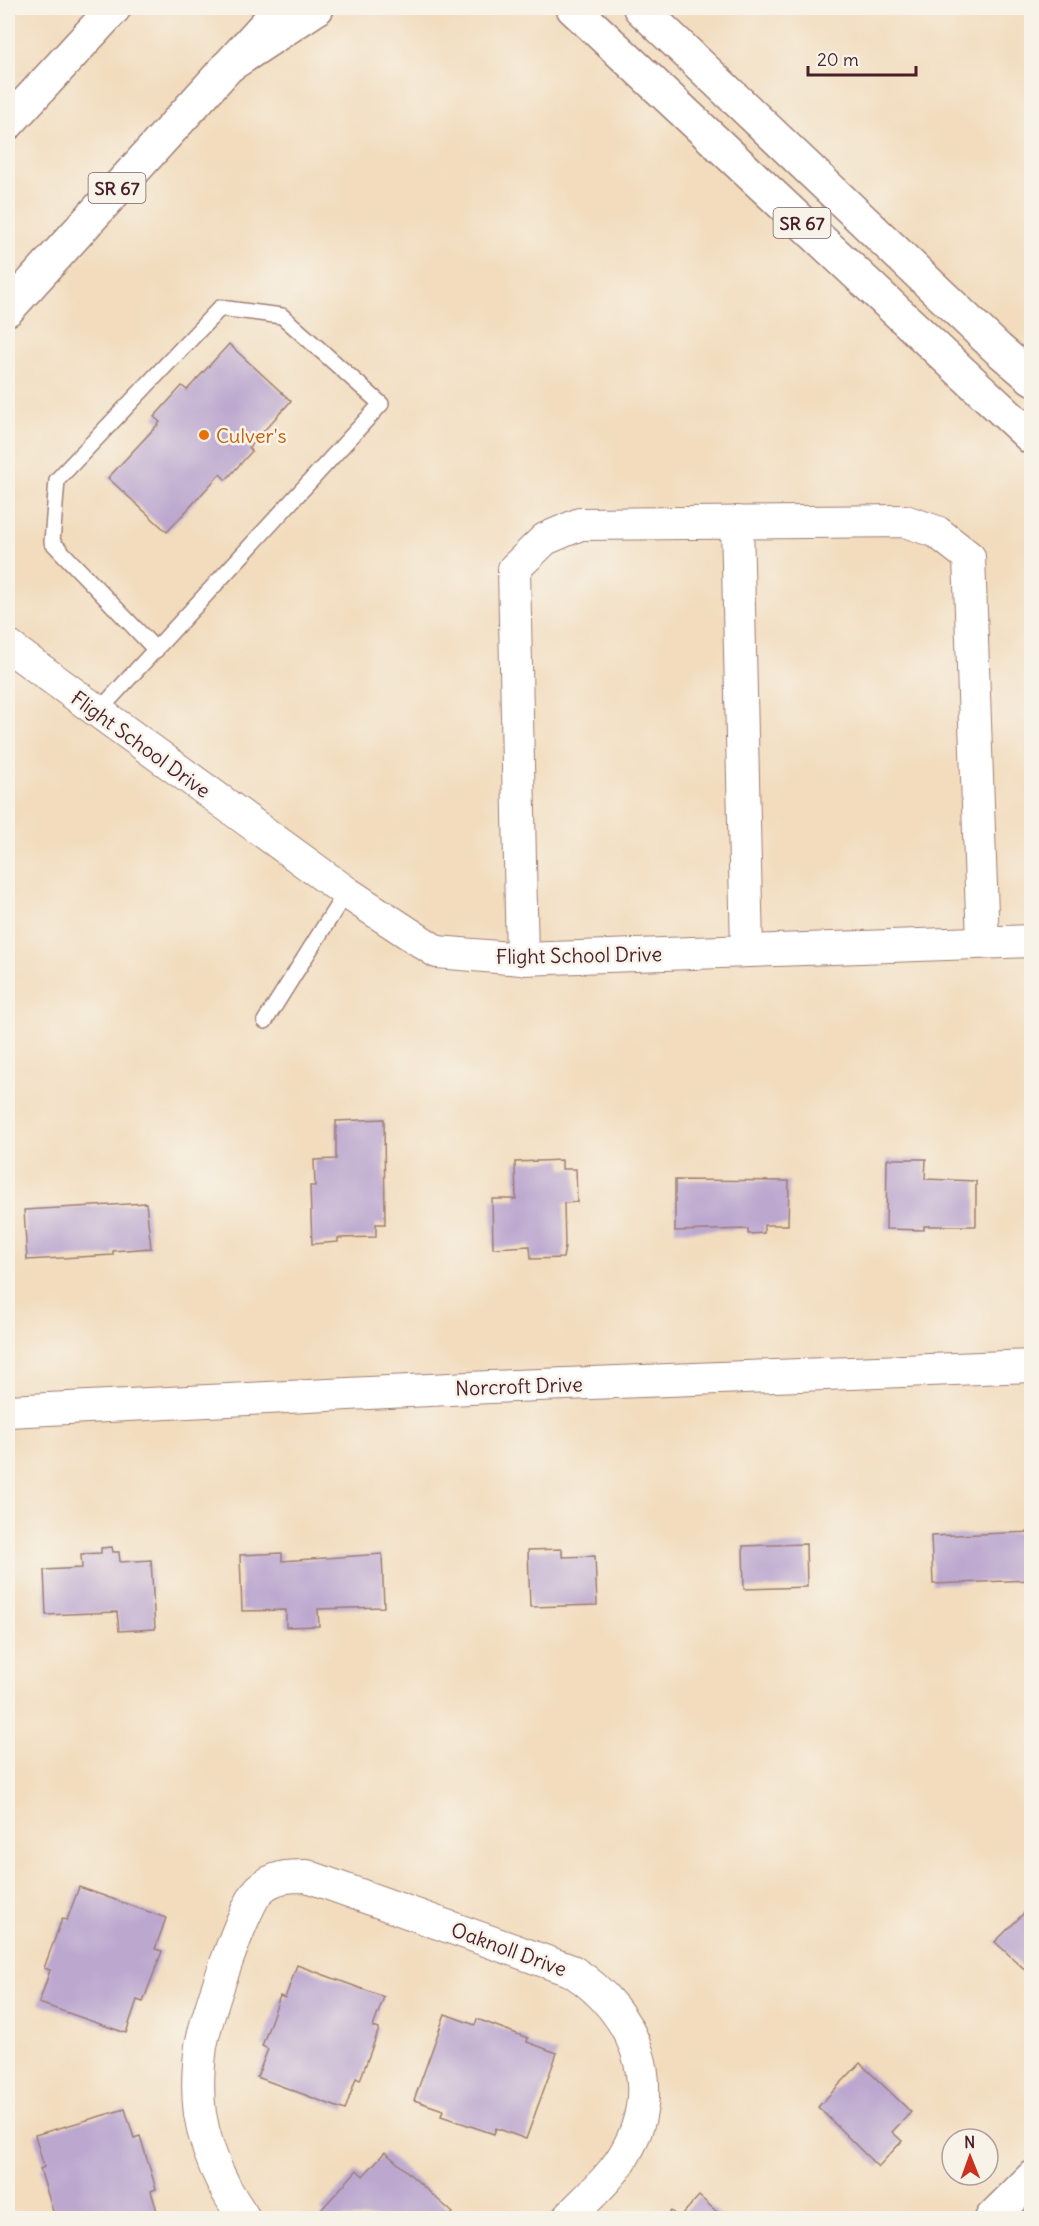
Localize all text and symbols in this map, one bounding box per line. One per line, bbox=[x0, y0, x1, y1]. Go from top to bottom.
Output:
scale bar bbox=[808, 39, 916, 77]
text: 20 m bbox=[817, 48, 859, 71]
road number: SR 67 bbox=[88, 173, 146, 203]
road number: SR 67 bbox=[774, 208, 830, 238]
place label: Culver's bbox=[216, 423, 287, 448]
marker: Culver's bbox=[197, 428, 211, 442]
street label: Flight School Drive bbox=[66, 685, 216, 803]
street label: Flight School Drive bbox=[496, 941, 662, 969]
street label: Norcroft Drive bbox=[455, 1371, 583, 1401]
street label: Oaknoll Drive bbox=[448, 1917, 570, 1981]
north arrow bbox=[940, 2127, 1000, 2187]
text: N bbox=[964, 2132, 975, 2152]

